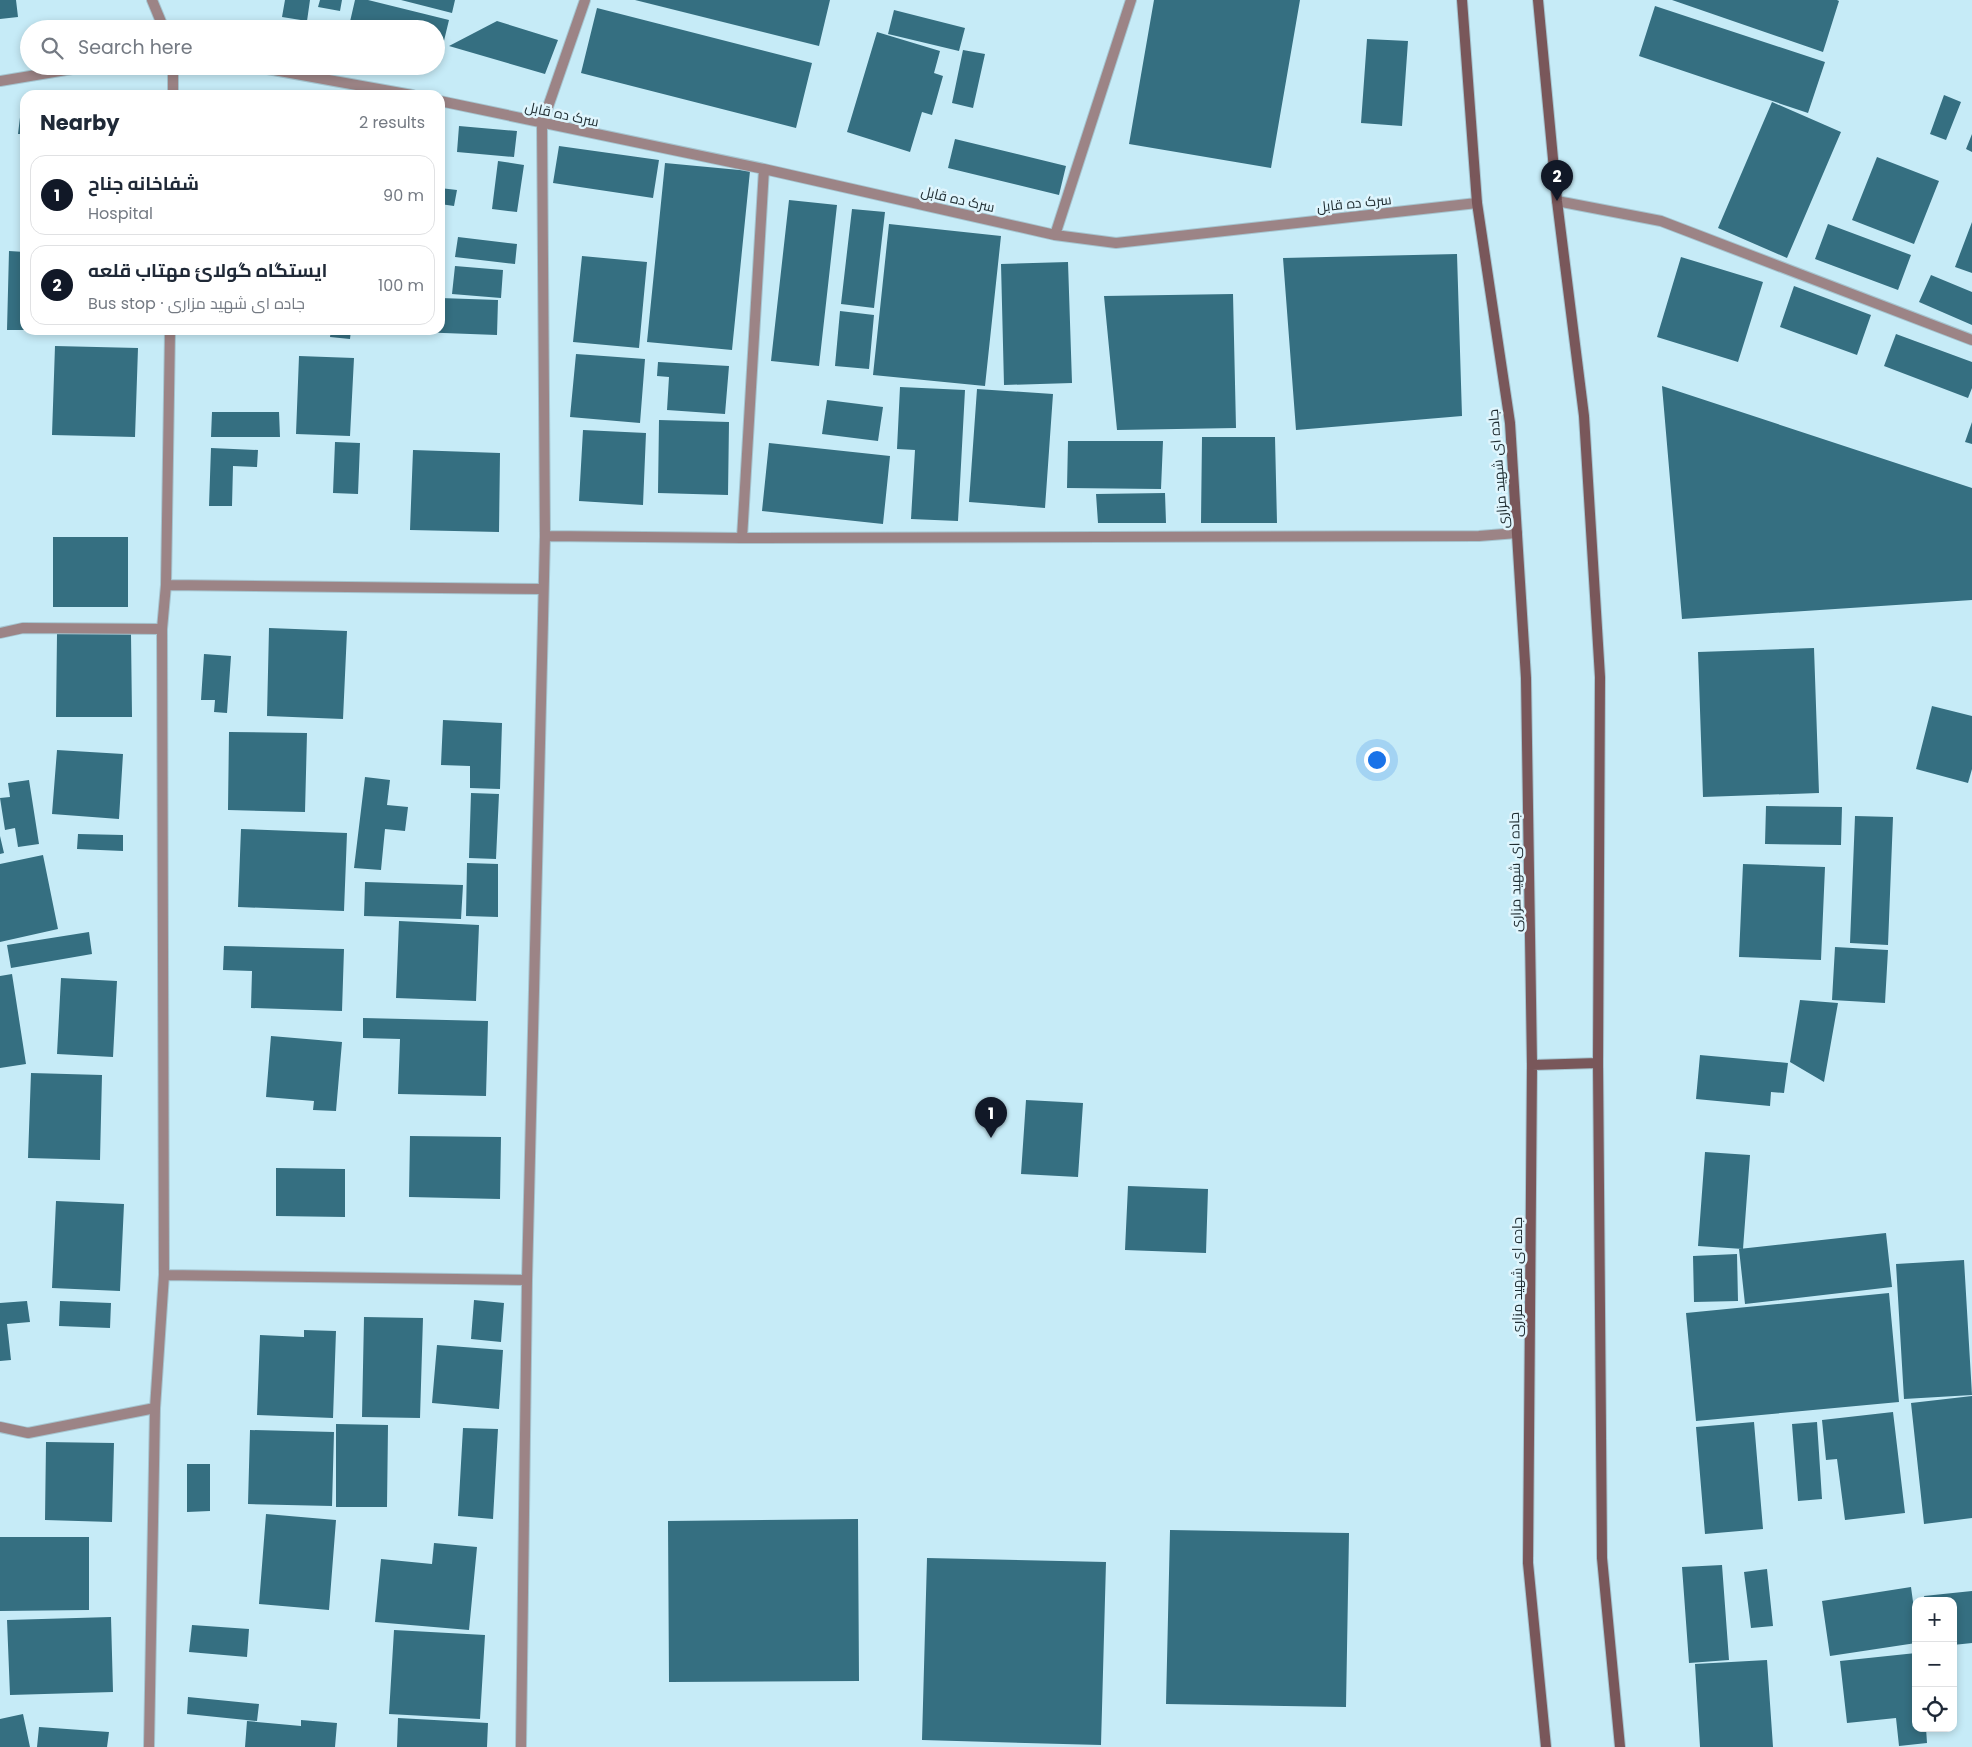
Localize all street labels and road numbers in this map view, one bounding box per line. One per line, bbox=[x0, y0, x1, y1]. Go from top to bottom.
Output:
street label: سرک ده قابل bbox=[523, 96, 601, 132]
street label: سرک ده قابل bbox=[919, 181, 997, 217]
street label: سرک ده قابل bbox=[1316, 189, 1392, 217]
street label: جاده ای شهید مزاری bbox=[1483, 408, 1513, 530]
street label: جاده ای شهید مزاری bbox=[1504, 812, 1526, 932]
street label: جاده ای شهید مزاری bbox=[1507, 1217, 1527, 1337]

